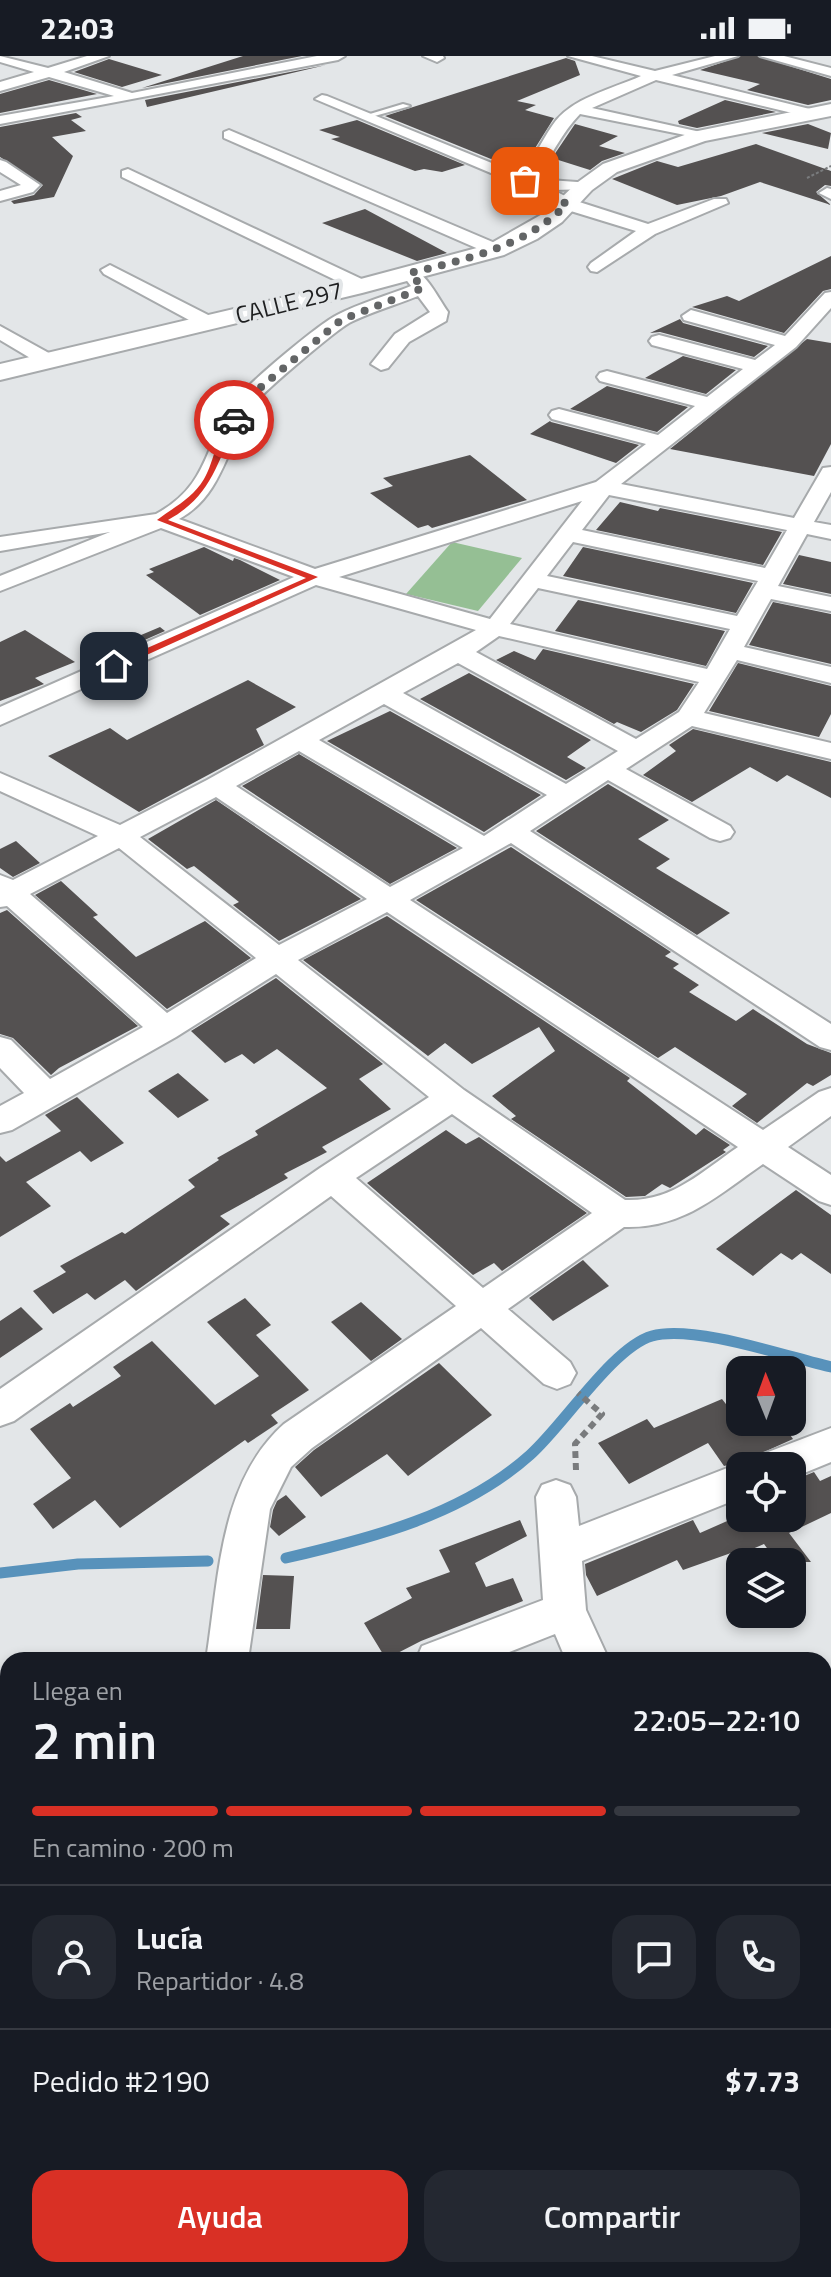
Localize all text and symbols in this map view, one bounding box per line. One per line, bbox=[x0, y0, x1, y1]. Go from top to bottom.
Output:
text: 22:03 bbox=[40, 5, 115, 51]
pin bbox=[491, 147, 559, 215]
icon: bag bbox=[503, 159, 547, 203]
street label: CALLE 297 bbox=[231, 271, 346, 333]
courier bbox=[194, 380, 274, 460]
icon: car bbox=[212, 398, 256, 442]
pin bbox=[80, 632, 148, 700]
icon: home bbox=[92, 644, 136, 688]
north arrow bbox=[726, 1356, 806, 1436]
map controls bbox=[726, 1356, 806, 1628]
button: locate bbox=[726, 1452, 806, 1532]
button: layers bbox=[726, 1548, 806, 1628]
text: Llega en bbox=[32, 1671, 123, 1710]
text: 22:05–22:10 bbox=[633, 1697, 800, 1743]
text: 2 min bbox=[32, 1700, 157, 1779]
text: En camino · 200 m bbox=[32, 1828, 234, 1867]
button: person bbox=[32, 1915, 116, 1999]
text: Lucía bbox=[136, 1915, 203, 1961]
button: chat bbox=[612, 1915, 696, 1999]
button: phone bbox=[716, 1915, 800, 1999]
text: Repartidor · 4.8 bbox=[136, 1961, 304, 2000]
text: Pedido #2190 bbox=[32, 2058, 210, 2104]
text: $7.73 bbox=[725, 2058, 800, 2104]
button: Ayuda bbox=[32, 2170, 408, 2262]
button: Compartir bbox=[424, 2170, 800, 2262]

